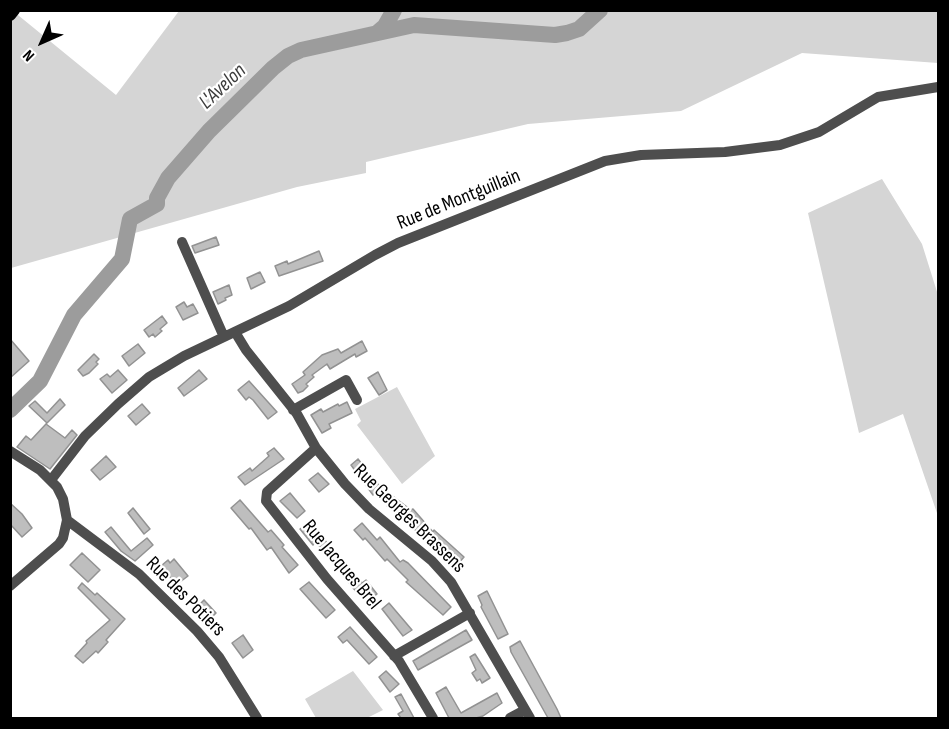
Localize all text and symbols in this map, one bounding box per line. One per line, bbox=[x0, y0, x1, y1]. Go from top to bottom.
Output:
north arrow bbox=[12, 12, 72, 72]
text: N bbox=[19, 45, 39, 65]
water label: L'Avelon bbox=[194, 59, 252, 115]
street label: Rue de Montguillain bbox=[394, 164, 524, 236]
street label: Rue Georges Brassens bbox=[348, 459, 470, 579]
street label: Rue Jacques Brel bbox=[297, 515, 385, 615]
street label: Rue des Potiers bbox=[140, 552, 230, 642]

